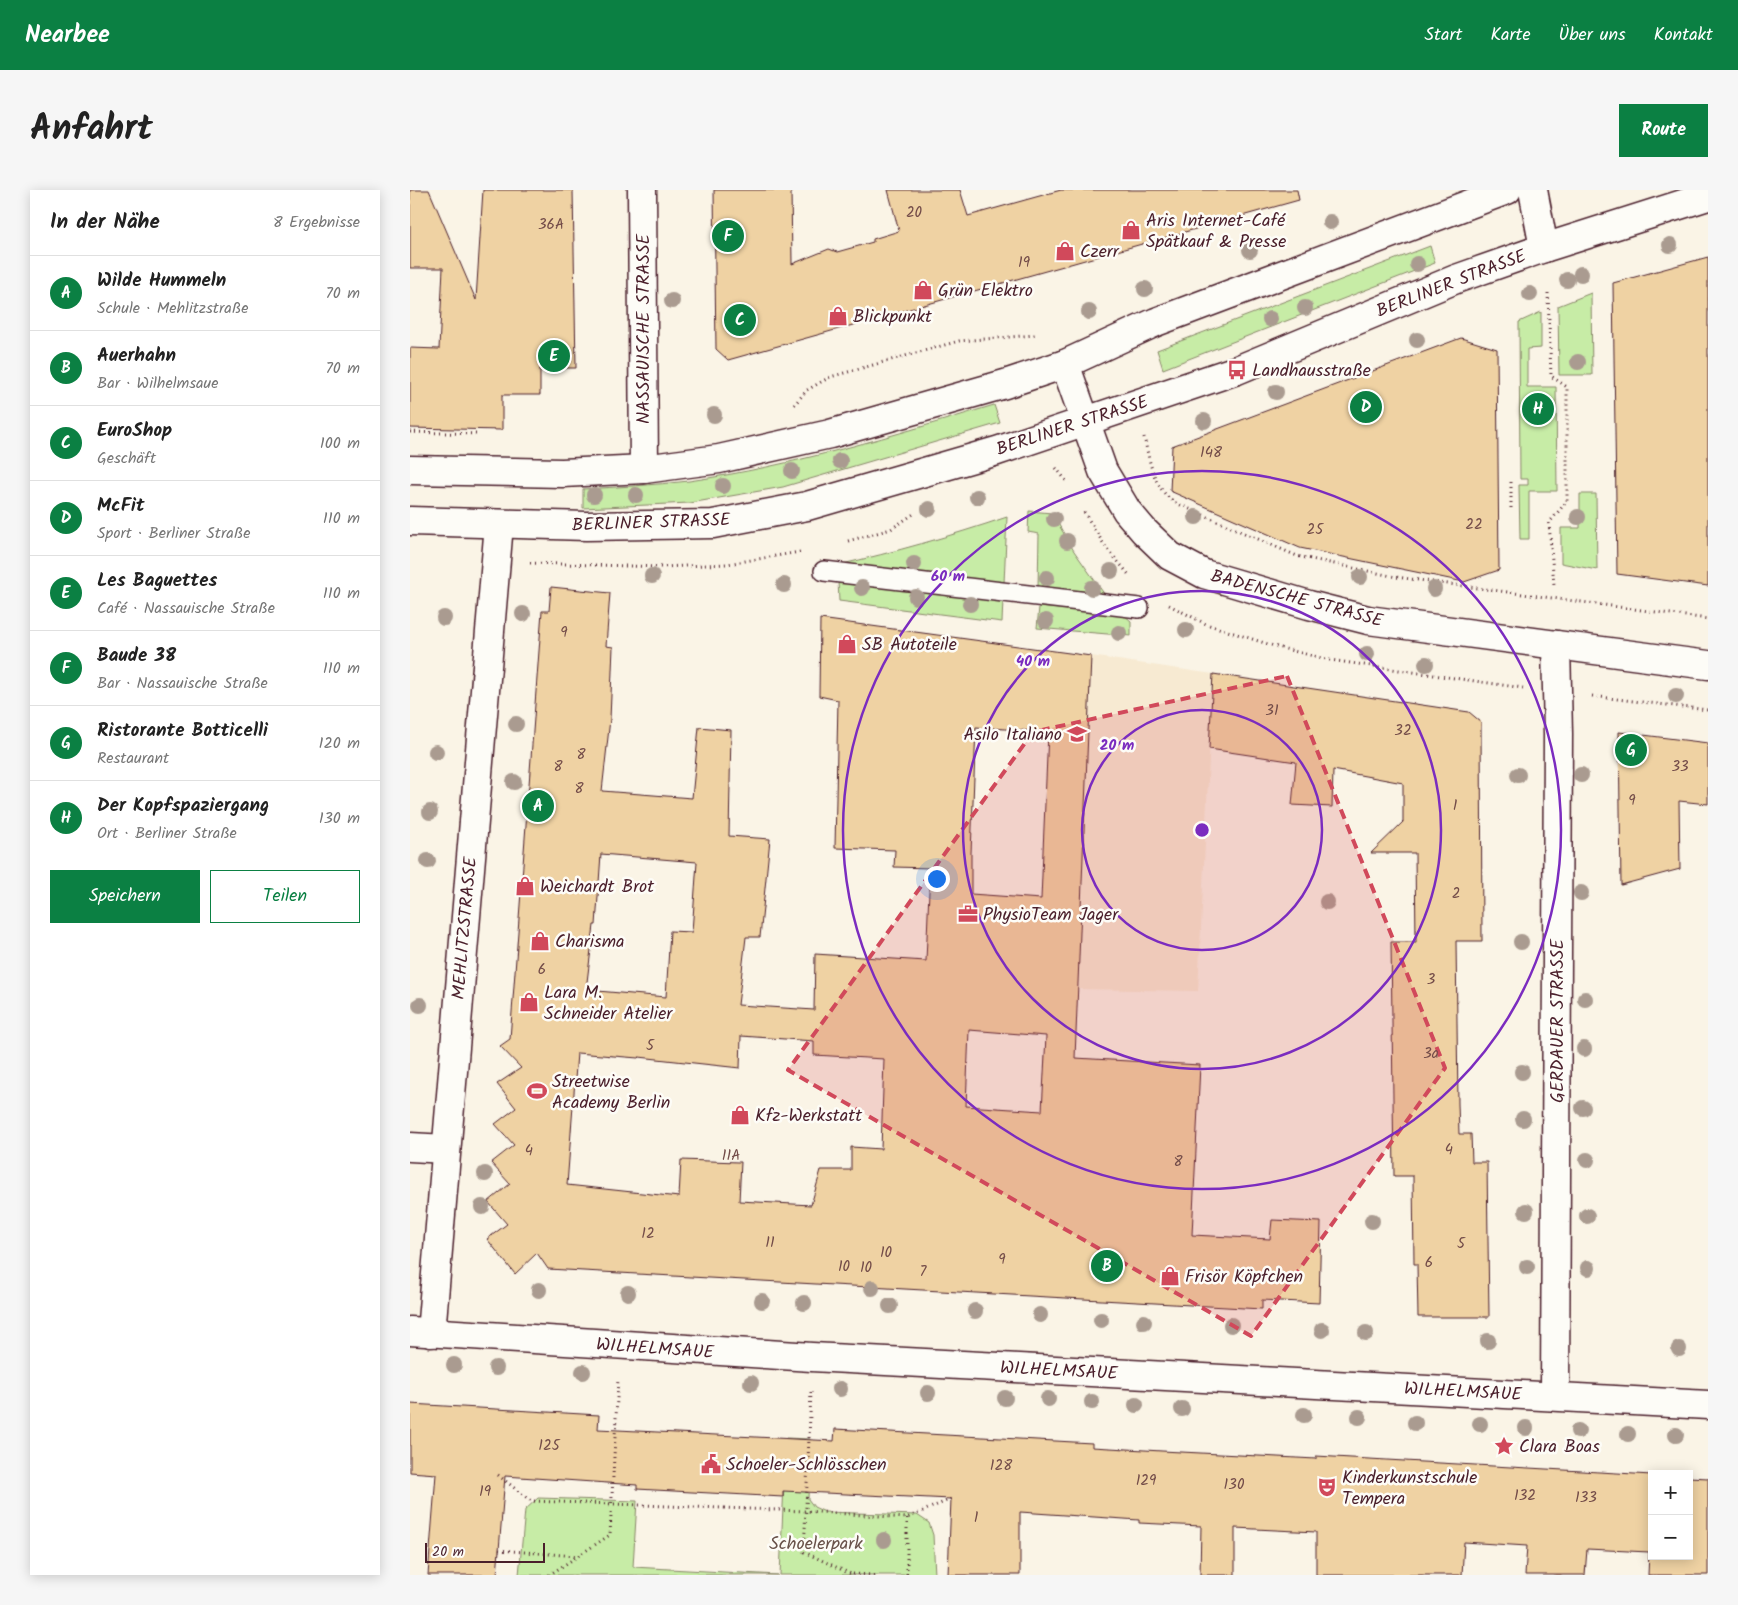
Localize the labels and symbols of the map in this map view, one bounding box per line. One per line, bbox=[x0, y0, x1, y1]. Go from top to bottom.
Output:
house number: 20 bbox=[906, 201, 923, 225]
place label: Aris Internet-Café Spätkauf & Presse bbox=[1146, 207, 1286, 257]
house number: 36A bbox=[538, 213, 564, 237]
pin: F bbox=[712, 217, 744, 255]
shop icon: Aris Internet-Café Spätkauf & Presse bbox=[1120, 219, 1142, 241]
street label: NASSAUISCHE STRASSE bbox=[630, 234, 659, 424]
place label: Czerr bbox=[1080, 238, 1120, 267]
shop icon: Czerr bbox=[1054, 240, 1076, 262]
street label: BERLINER STRASSE bbox=[1372, 242, 1531, 326]
house number: 19 bbox=[1018, 251, 1031, 275]
place label: Grün Elektro bbox=[938, 277, 1033, 306]
shop icon: Grün Elektro bbox=[912, 279, 934, 301]
pin: C bbox=[724, 301, 756, 339]
place label: Blickpunkt bbox=[853, 303, 933, 332]
shop icon: Blickpunkt bbox=[827, 305, 849, 327]
pin: E bbox=[538, 337, 570, 375]
place label: Landhausstraße bbox=[1252, 357, 1371, 386]
bus stop icon: Landhausstraße bbox=[1226, 359, 1248, 381]
street label: BERLINER STRASSE bbox=[993, 388, 1153, 465]
pin: D bbox=[1350, 388, 1382, 426]
pin: H bbox=[1522, 390, 1554, 428]
house number: 148 bbox=[1200, 441, 1223, 465]
street label: BERLINER STRASSE bbox=[571, 506, 731, 541]
house number: 22 bbox=[1465, 513, 1483, 537]
house number: 25 bbox=[1307, 518, 1324, 542]
street label: BADENSCHE STRASSE bbox=[1207, 563, 1386, 637]
text: 60 m bbox=[931, 565, 965, 589]
house number: 9 bbox=[560, 621, 568, 645]
place label: SB Autoteile bbox=[862, 631, 957, 660]
shop icon: SB Autoteile bbox=[836, 633, 858, 655]
text: 40 m bbox=[1016, 650, 1050, 674]
house number: 31 bbox=[1265, 699, 1279, 723]
house number: 32 bbox=[1394, 719, 1412, 743]
place label: Asilo Italiano bbox=[963, 721, 1062, 750]
school or university icon: Asilo Italiano bbox=[1066, 723, 1088, 745]
pin: G bbox=[1615, 731, 1647, 769]
text: 20 m bbox=[1100, 734, 1134, 758]
house number: 8 bbox=[576, 743, 586, 767]
house number: 8 bbox=[553, 755, 563, 779]
house number: 33 bbox=[1671, 755, 1689, 779]
house number: 8 bbox=[574, 777, 584, 801]
pin: A bbox=[522, 787, 554, 825]
house number: 9 bbox=[1628, 789, 1636, 813]
house number: 1 bbox=[1453, 794, 1458, 818]
centre of rings bbox=[1193, 821, 1211, 839]
street label: MEHLITZSTRASSE bbox=[445, 855, 486, 1001]
your location bbox=[924, 866, 950, 892]
place label: Weichardt Brot bbox=[540, 873, 655, 902]
shop icon: Weichardt Brot bbox=[514, 875, 536, 897]
house number: 2 bbox=[1452, 882, 1460, 906]
place label: PhysioTeam Jager bbox=[983, 901, 1119, 930]
office icon: PhysioTeam Jager bbox=[957, 903, 979, 925]
place label: Charisma bbox=[555, 928, 625, 957]
shop icon: Charisma bbox=[529, 930, 551, 952]
street label: GERDAUER STRASSE bbox=[1544, 939, 1573, 1103]
house number: 6 bbox=[538, 958, 546, 982]
house number: 3 bbox=[1427, 968, 1436, 992]
place label: Lara M. Schneider Atelier bbox=[544, 979, 673, 1029]
shop icon: Lara M. Schneider Atelier bbox=[518, 991, 540, 1013]
house number: 5 bbox=[646, 1034, 655, 1058]
house number: 3a bbox=[1423, 1042, 1439, 1066]
place label: Streetwise Academy Berlin bbox=[552, 1068, 670, 1118]
sports icon: Streetwise Academy Berlin bbox=[526, 1080, 548, 1102]
place label: Kfz-Werkstatt bbox=[755, 1102, 863, 1131]
shop icon: Kfz-Werkstatt bbox=[729, 1104, 751, 1126]
house number: 4 bbox=[1445, 1138, 1453, 1162]
house number: 4 bbox=[525, 1139, 533, 1163]
house number: 11A bbox=[722, 1144, 740, 1168]
house number: 8 bbox=[1173, 1150, 1183, 1174]
house number: 12 bbox=[641, 1222, 655, 1246]
house number: 11 bbox=[765, 1231, 775, 1255]
house number: 5 bbox=[1457, 1232, 1466, 1256]
house number: 10 bbox=[880, 1241, 893, 1265]
pin: B bbox=[1091, 1247, 1123, 1285]
house number: 9 bbox=[998, 1248, 1006, 1272]
house number: 6 bbox=[1425, 1251, 1433, 1275]
house number: 10 bbox=[838, 1255, 851, 1279]
house number: 10 bbox=[860, 1256, 873, 1280]
house number: 7 bbox=[920, 1260, 928, 1284]
place label: Frisör Köpfchen bbox=[1185, 1263, 1303, 1292]
shop icon: Frisör Köpfchen bbox=[1159, 1265, 1181, 1287]
street label: WILHELMSAUE bbox=[595, 1331, 715, 1368]
street label: WILHELMSAUE bbox=[999, 1354, 1119, 1389]
street label: WILHELMSAUE bbox=[1403, 1375, 1523, 1410]
place label: Clara Boas bbox=[1519, 1433, 1600, 1462]
house number: 125 bbox=[538, 1434, 561, 1458]
place icon: Clara Boas bbox=[1493, 1435, 1515, 1457]
place label: Schoeler-Schlösschen bbox=[726, 1451, 887, 1480]
public building icon: Schoeler-Schlösschen bbox=[700, 1453, 722, 1475]
house number: 128 bbox=[990, 1454, 1013, 1478]
place label: Kinderkunstschule Tempera bbox=[1342, 1464, 1477, 1514]
house number: 129 bbox=[1136, 1469, 1157, 1493]
house number: 130 bbox=[1224, 1473, 1245, 1497]
theatre icon: Kinderkunstschule Tempera bbox=[1316, 1476, 1338, 1498]
house number: 19 bbox=[479, 1480, 492, 1504]
house number: 132 bbox=[1514, 1484, 1536, 1508]
house number: 133 bbox=[1575, 1486, 1597, 1510]
house number: 1 bbox=[974, 1506, 979, 1530]
park label: Schoelerpark bbox=[769, 1530, 863, 1559]
scale bar bbox=[425, 1540, 545, 1563]

